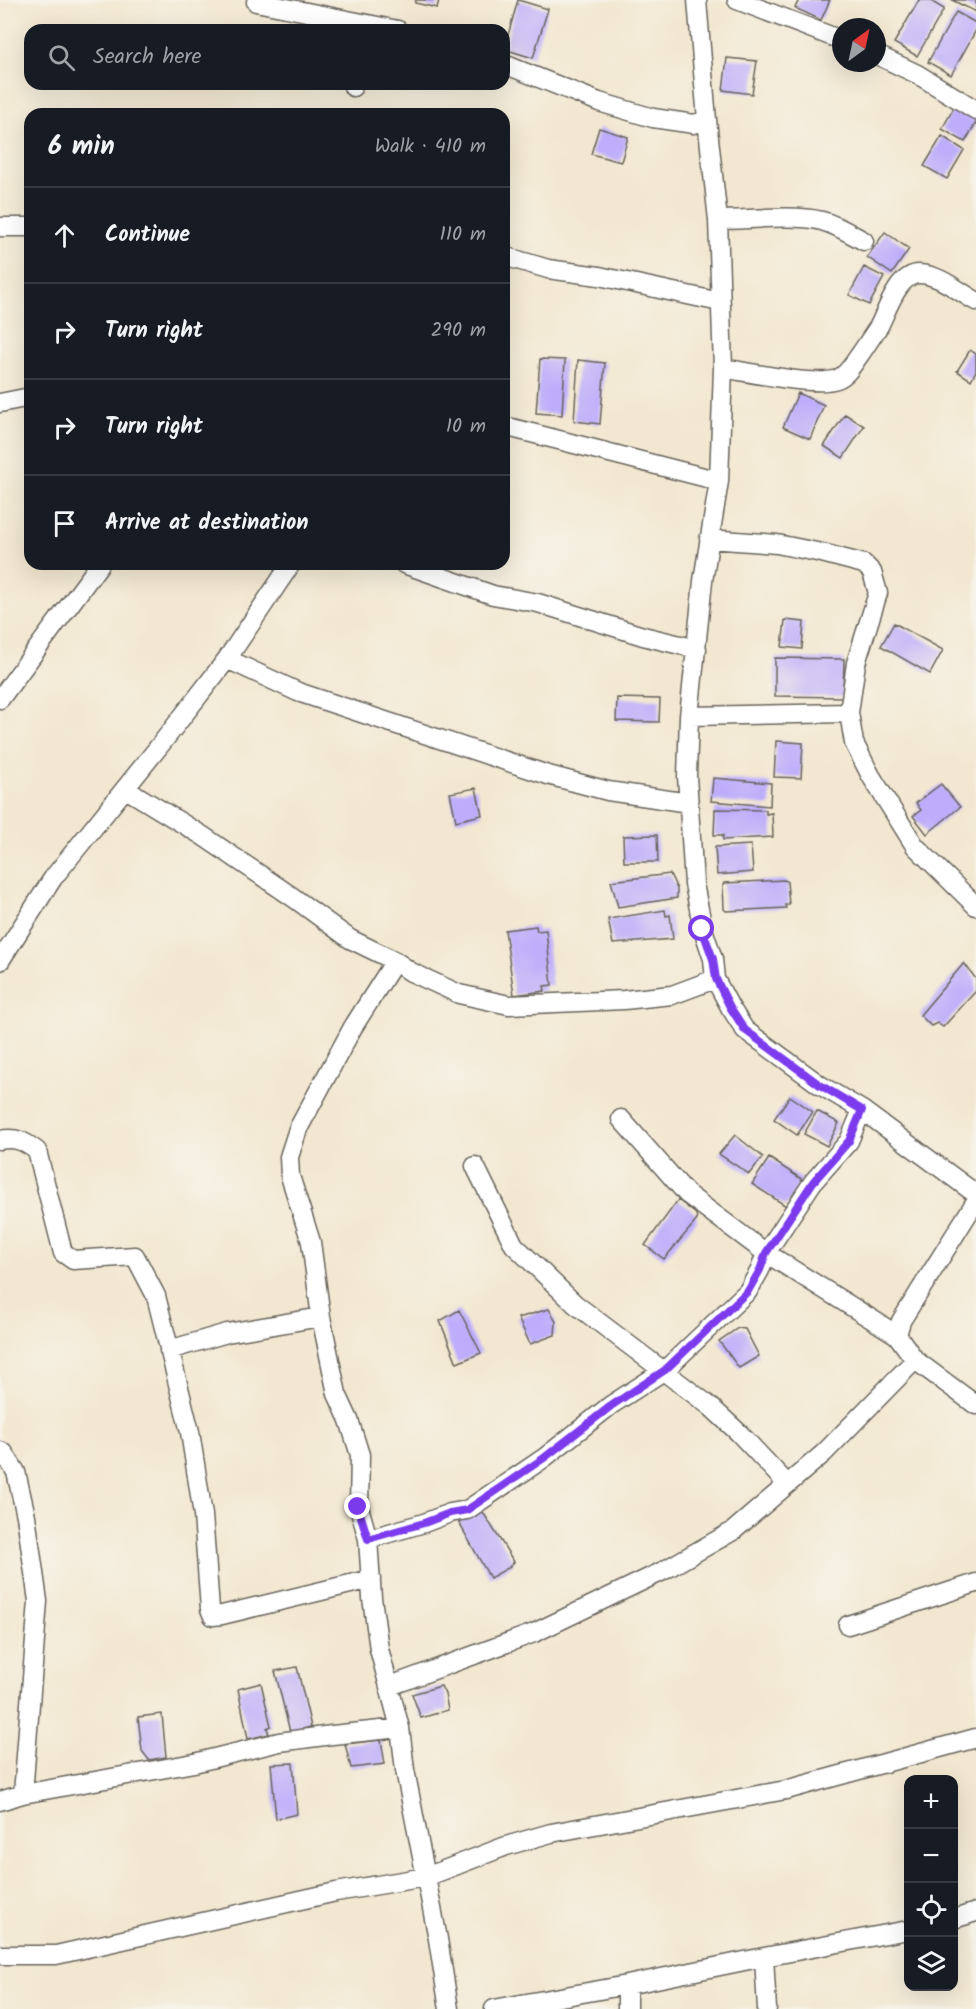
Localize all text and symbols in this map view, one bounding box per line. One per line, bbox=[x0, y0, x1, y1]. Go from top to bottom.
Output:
north arrow bbox=[832, 18, 886, 72]
search box bbox=[24, 24, 510, 90]
text: Search here bbox=[93, 40, 201, 75]
icon: search bbox=[45, 41, 78, 74]
text: 6 min bbox=[48, 126, 115, 168]
text: Walk · 410 m bbox=[375, 131, 486, 163]
text: Continue bbox=[105, 218, 190, 253]
icon: ahead bbox=[48, 219, 81, 252]
text: 110 m bbox=[440, 219, 486, 251]
text: Turn right bbox=[105, 314, 203, 349]
icon: right bbox=[48, 315, 81, 348]
text: 290 m bbox=[431, 315, 486, 347]
text: Turn right bbox=[105, 410, 203, 445]
icon: right bbox=[48, 411, 81, 444]
text: 10 m bbox=[446, 411, 486, 443]
text: Arrive at destination bbox=[105, 506, 308, 541]
icon: arrive bbox=[48, 507, 81, 540]
route start bbox=[688, 915, 714, 941]
route end bbox=[344, 1493, 370, 1519]
map controls bbox=[904, 1775, 958, 1991]
button: + bbox=[904, 1775, 958, 1829]
button: − bbox=[904, 1829, 958, 1883]
button: locate bbox=[904, 1883, 958, 1937]
button: layers bbox=[904, 1937, 958, 1991]

